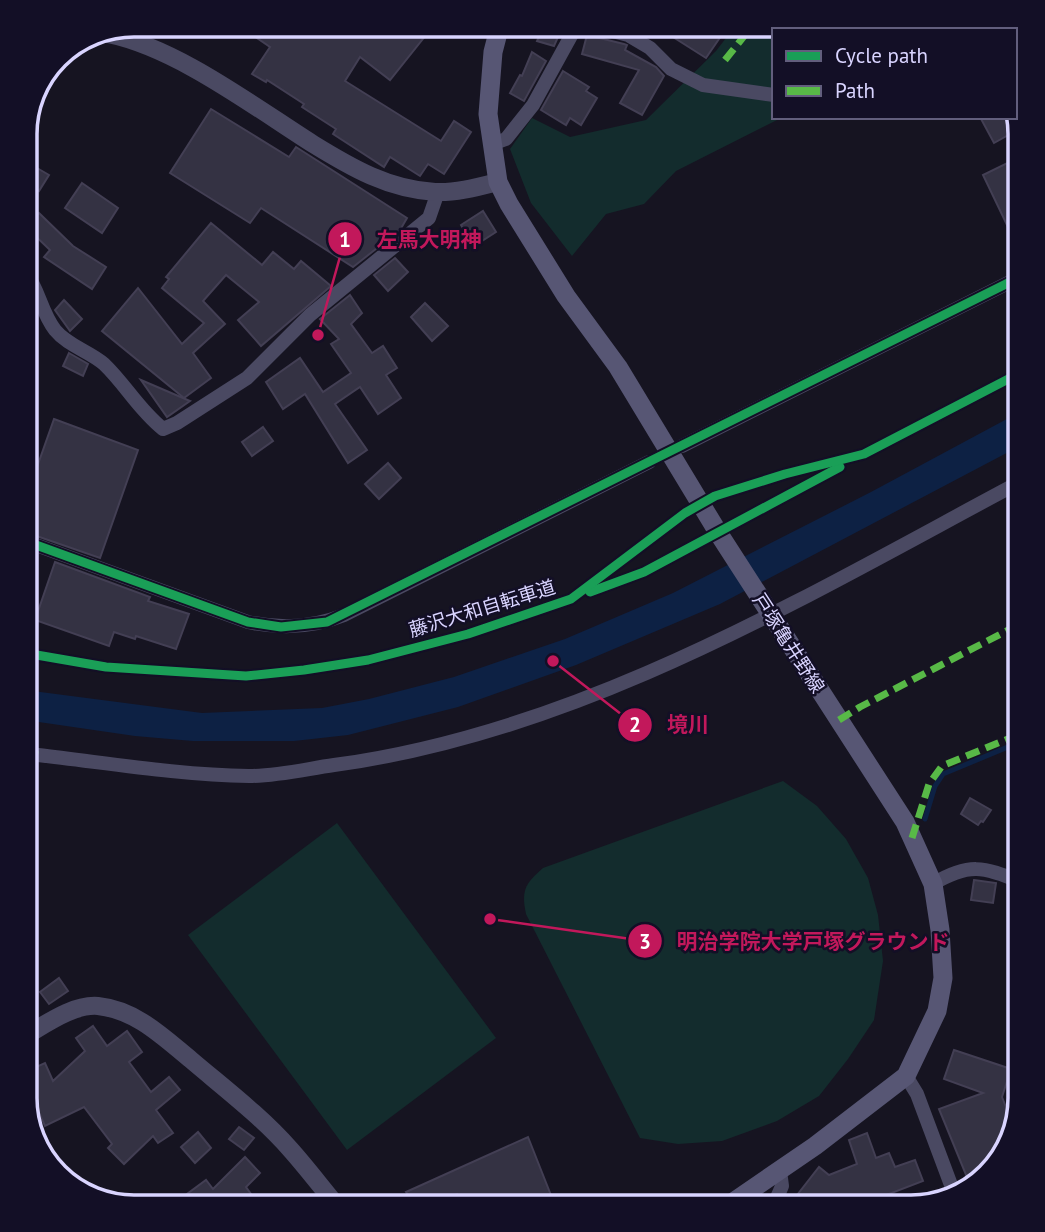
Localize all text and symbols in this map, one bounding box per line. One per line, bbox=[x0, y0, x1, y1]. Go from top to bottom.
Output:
legend bbox=[772, 28, 1017, 119]
text: Cycle path bbox=[835, 42, 928, 69]
text: Path bbox=[835, 77, 875, 104]
callout: 左馬大明神 bbox=[328, 218, 496, 260]
text: 1 bbox=[339, 226, 351, 253]
text: 左馬大明神 bbox=[377, 226, 482, 253]
street label: 藤沢大和自転車道 bbox=[406, 574, 558, 642]
street label: 戸塚亀井野線 bbox=[748, 589, 830, 697]
callout: 境川 bbox=[618, 704, 723, 746]
text: 2 bbox=[629, 711, 641, 738]
text: 境川 bbox=[667, 711, 709, 738]
callout: 明治学院大学戸塚グラウンド bbox=[627, 920, 963, 962]
text: 3 bbox=[639, 928, 651, 955]
text: 明治学院大学戸塚グラウンド bbox=[677, 928, 950, 955]

